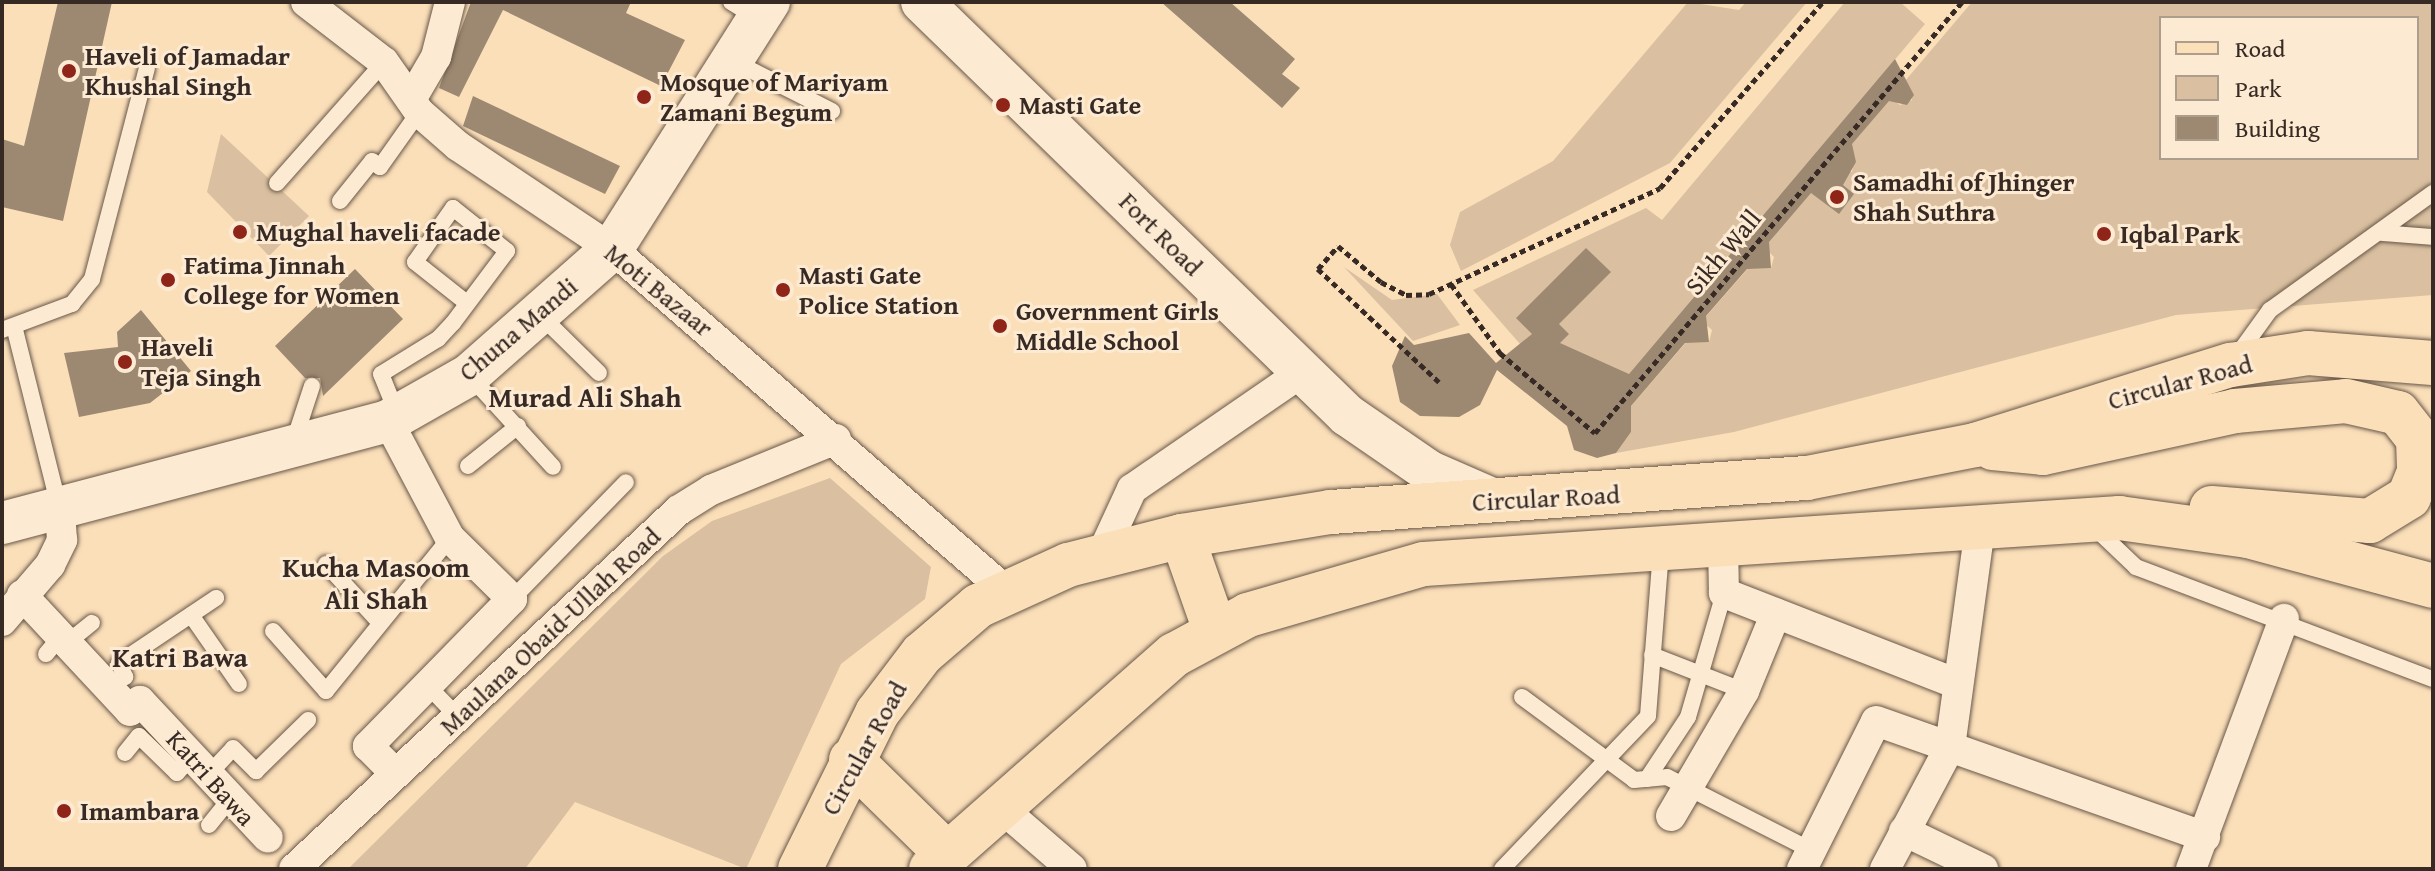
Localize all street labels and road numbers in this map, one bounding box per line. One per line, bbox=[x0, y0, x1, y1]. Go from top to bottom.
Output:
street label: Fort Road bbox=[1113, 186, 1209, 282]
street label: Sikh Wall bbox=[1678, 203, 1768, 301]
street label: Moti Bazaar bbox=[598, 237, 720, 343]
street label: Chuna Mandi bbox=[453, 271, 583, 387]
street label: Circular Road bbox=[2105, 348, 2255, 416]
street label: Circular Road bbox=[1471, 479, 1621, 517]
street label: Maulana Obaid-Ullah Road bbox=[433, 521, 667, 741]
street label: Circular Road bbox=[815, 676, 913, 820]
street label: Katri Bawa bbox=[160, 724, 262, 832]

